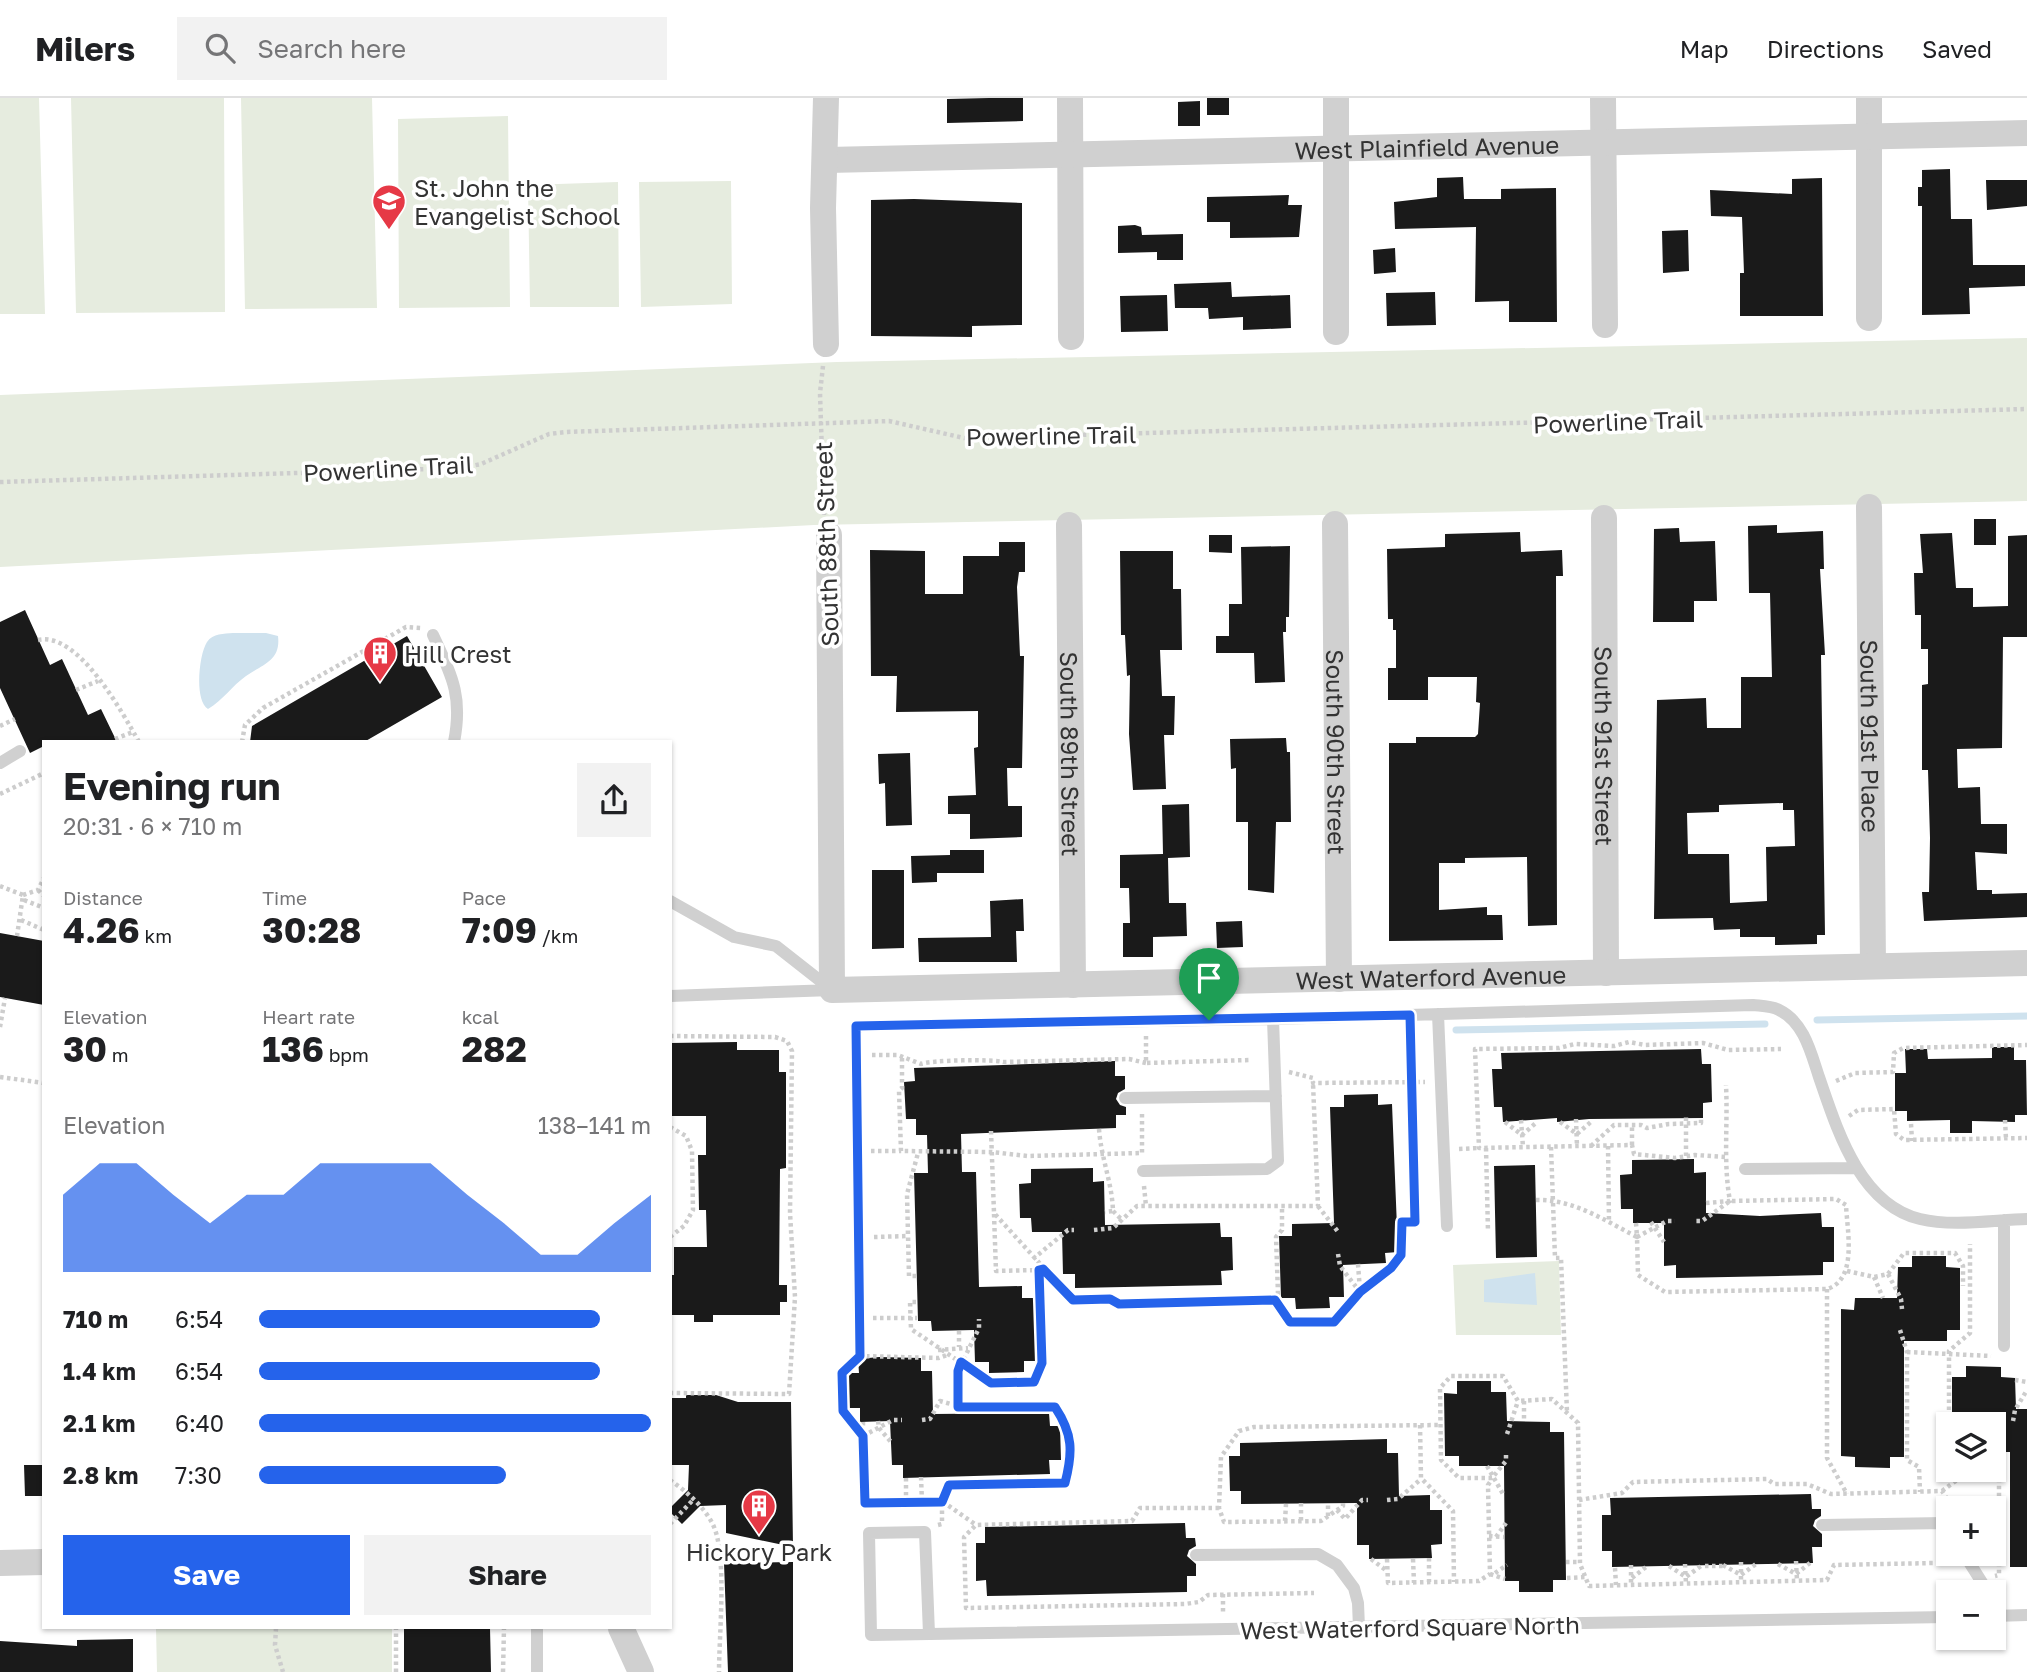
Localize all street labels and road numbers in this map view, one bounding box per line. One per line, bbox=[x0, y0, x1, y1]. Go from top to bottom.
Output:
street label: West Plainfield Avenue bbox=[1294, 129, 1559, 164]
street label: Powerline Trail bbox=[1532, 404, 1704, 438]
street label: Powerline Trail bbox=[966, 419, 1136, 451]
street label: South 88th Street bbox=[808, 441, 844, 647]
street label: Powerline Trail bbox=[302, 449, 474, 487]
street label: South 91st Place bbox=[1856, 639, 1886, 833]
street label: South 91st Street bbox=[1590, 646, 1620, 846]
street label: South 90th Street bbox=[1322, 649, 1352, 855]
street label: South 89th Street bbox=[1056, 651, 1086, 857]
street label: West Waterford Avenue bbox=[1295, 959, 1566, 994]
street label: West Waterford Square North bbox=[1240, 1610, 1580, 1644]

